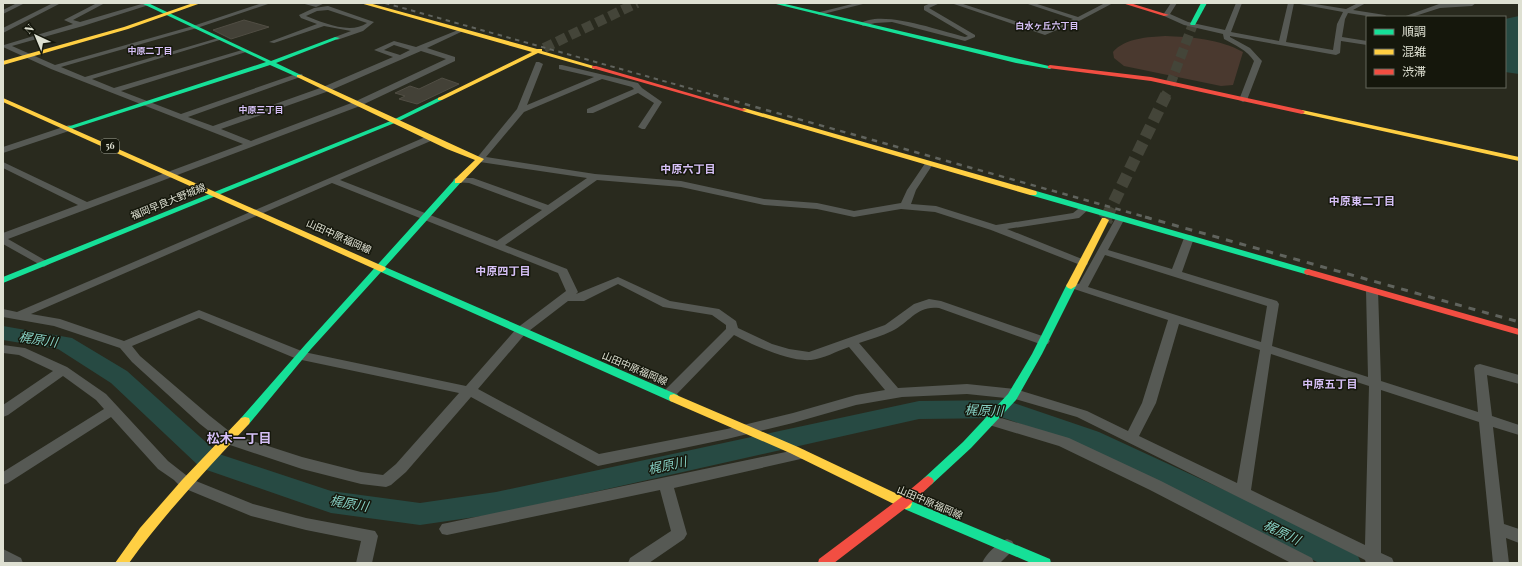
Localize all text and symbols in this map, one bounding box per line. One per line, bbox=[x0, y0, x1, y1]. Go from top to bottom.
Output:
north arrow bbox=[16, 16, 56, 56]
legend bbox=[1366, 16, 1506, 88]
district label: 白水ヶ丘六丁目 bbox=[1015, 19, 1079, 31]
text: N bbox=[21, 20, 37, 37]
text: 順調 bbox=[1402, 23, 1426, 39]
text: 混雑 bbox=[1402, 43, 1426, 59]
district label: 中原二丁目 bbox=[127, 44, 173, 56]
text: 渋滞 bbox=[1402, 63, 1426, 79]
district label: 中原三丁目 bbox=[238, 103, 284, 115]
road number: 56 bbox=[101, 139, 119, 153]
district label: 中原六丁目 bbox=[661, 161, 716, 176]
street label: 福岡早良大野城線 bbox=[128, 180, 208, 222]
district label: 中原東二丁目 bbox=[1329, 193, 1395, 208]
street label: 山田中原福岡線 bbox=[304, 215, 374, 257]
district label: 中原四丁目 bbox=[476, 263, 531, 278]
water label: 梶原川 bbox=[17, 327, 61, 350]
street label: 山田中原福岡線 bbox=[600, 348, 670, 388]
district label: 中原五丁目 bbox=[1303, 376, 1358, 391]
water label: 梶原川 bbox=[964, 400, 1006, 419]
district label: 松木一丁目 bbox=[206, 429, 272, 446]
water label: 梶原川 bbox=[646, 452, 690, 477]
street label: 山田中原福岡線 bbox=[895, 482, 965, 522]
water label: 梶原川 bbox=[328, 491, 372, 515]
water label: 梶原川 bbox=[1261, 515, 1305, 549]

